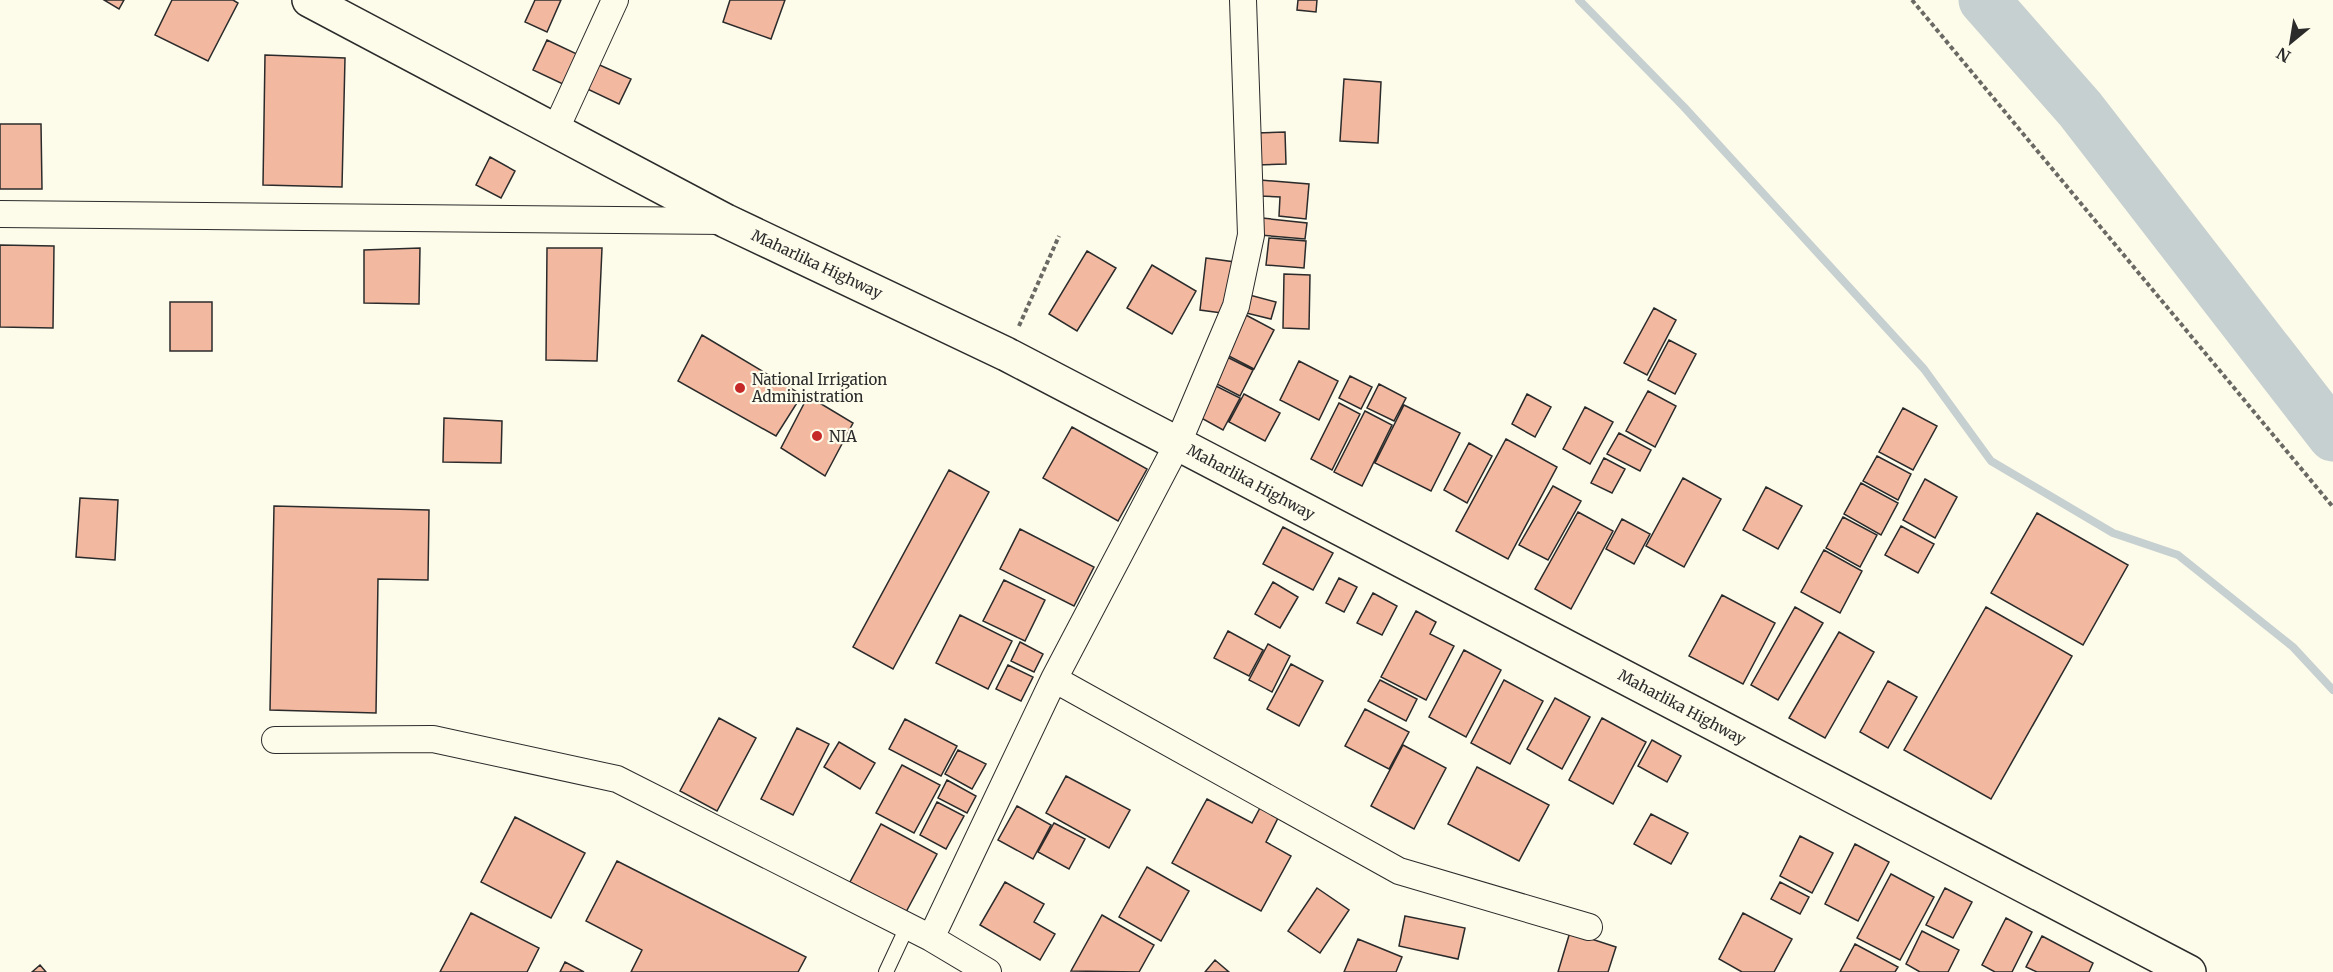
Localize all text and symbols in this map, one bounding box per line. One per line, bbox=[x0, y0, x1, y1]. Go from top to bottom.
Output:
north arrow bbox=[2261, 12, 2321, 72]
text: N bbox=[2273, 43, 2294, 67]
street label: Maharlika Highway bbox=[749, 225, 886, 303]
place label: National Irrigation Administration bbox=[751, 370, 887, 406]
marker: National Irrigation Administration bbox=[733, 381, 747, 395]
place label: NIA bbox=[829, 427, 857, 446]
marker: NIA bbox=[810, 429, 824, 443]
street label: Maharlika Highway bbox=[1184, 440, 1318, 524]
street label: Maharlika Highway bbox=[1615, 665, 1749, 749]

